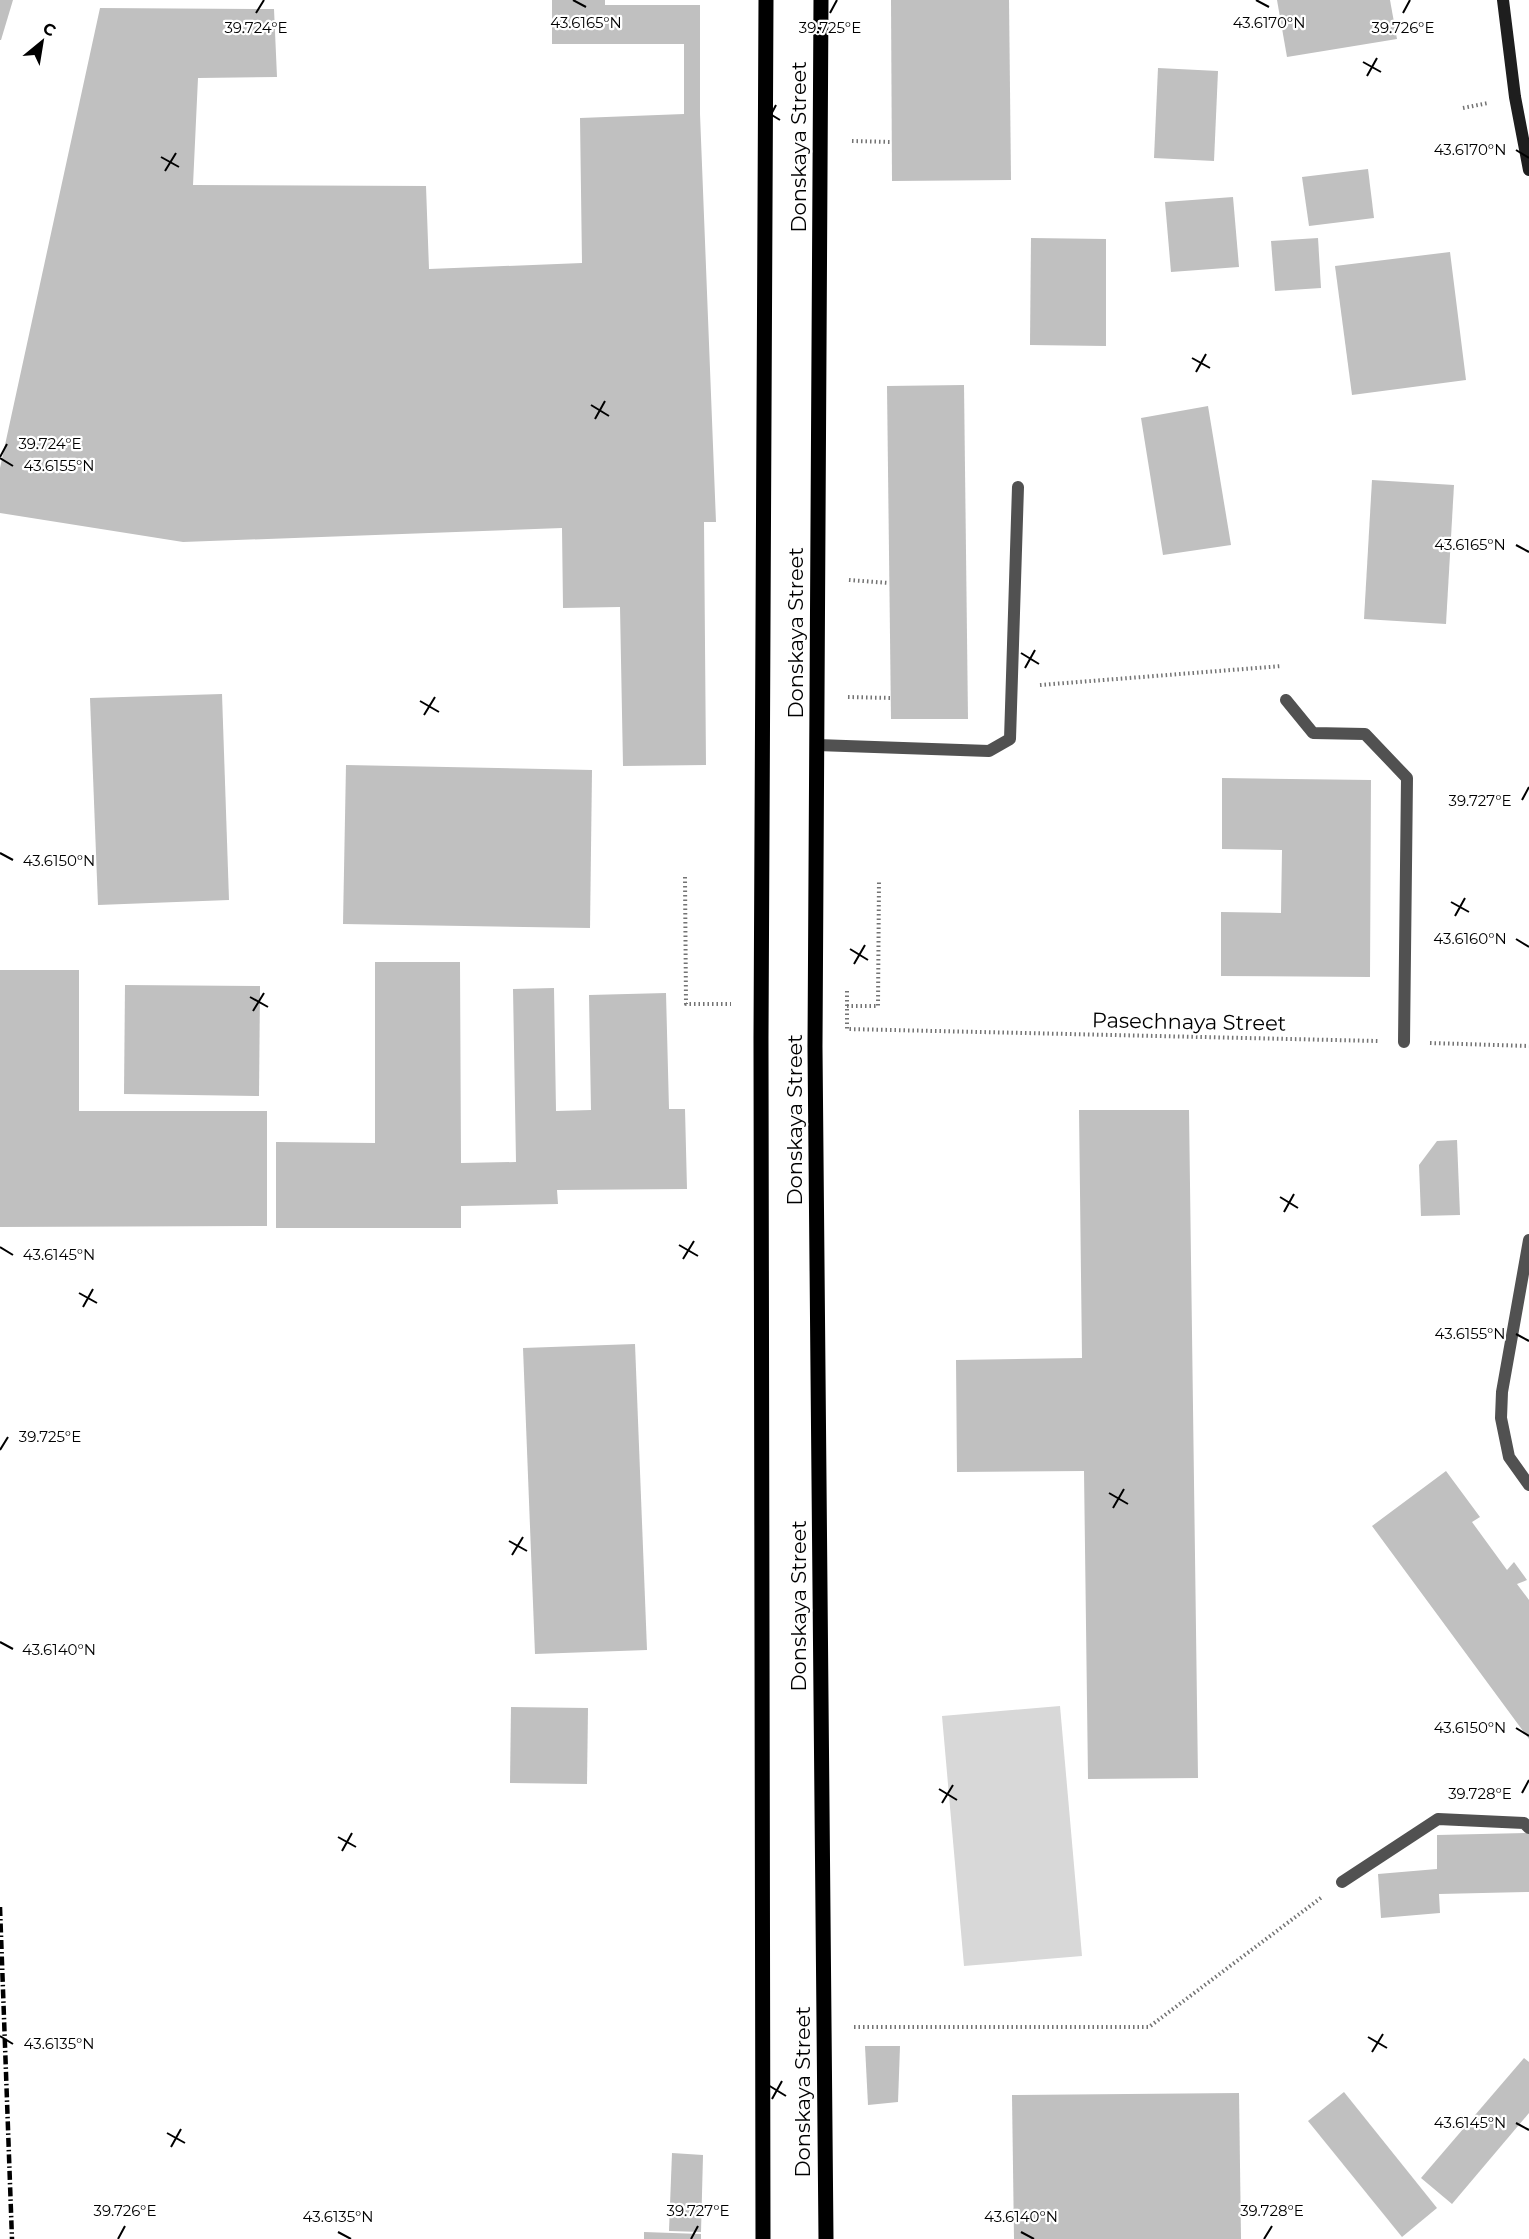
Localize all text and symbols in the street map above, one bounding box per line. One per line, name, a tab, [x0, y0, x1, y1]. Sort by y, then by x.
north arrow	[12, 12, 72, 72]
text: 43.6165°N	[550, 13, 622, 32]
text: 43.6170°N	[1233, 13, 1305, 32]
text: С	[39, 18, 59, 41]
text: 39.724°E	[224, 18, 288, 37]
text: 39.725°E	[799, 18, 861, 37]
text: 39.726°E	[1372, 18, 1434, 37]
street label: Donskaya Street	[786, 61, 811, 233]
text: 43.6170°N	[1434, 140, 1506, 159]
text: 39.724°E	[18, 434, 82, 453]
text: 43.6155°N	[24, 456, 94, 475]
text: 43.6165°N	[1434, 535, 1506, 554]
street label: Donskaya Street	[783, 547, 808, 719]
text: 39.727°E	[1449, 791, 1511, 810]
text: 43.6150°N	[23, 851, 95, 870]
text: 43.6160°N	[1433, 929, 1507, 948]
street label: Pasechnaya Street	[1092, 1007, 1286, 1036]
street label: Donskaya Street	[782, 1034, 807, 1206]
text: 43.6145°N	[23, 1245, 95, 1264]
text: 43.6155°N	[1435, 1324, 1505, 1343]
text: 39.725°E	[19, 1427, 81, 1446]
street label: Donskaya Street	[786, 1520, 811, 1692]
text: 43.6140°N	[22, 1640, 96, 1659]
text: 43.6150°N	[1434, 1718, 1506, 1737]
text: 39.728°E	[1448, 1784, 1512, 1803]
street label: Donskaya Street	[790, 2006, 815, 2178]
text: 43.6135°N	[24, 2034, 94, 2053]
text: 43.6145°N	[1434, 2113, 1506, 2132]
text: 39.726°E	[94, 2201, 156, 2220]
text: 39.727°E	[667, 2201, 729, 2220]
text: 39.728°E	[1240, 2201, 1304, 2220]
text: 43.6135°N	[303, 2207, 373, 2226]
text: 43.6140°N	[984, 2207, 1058, 2226]

